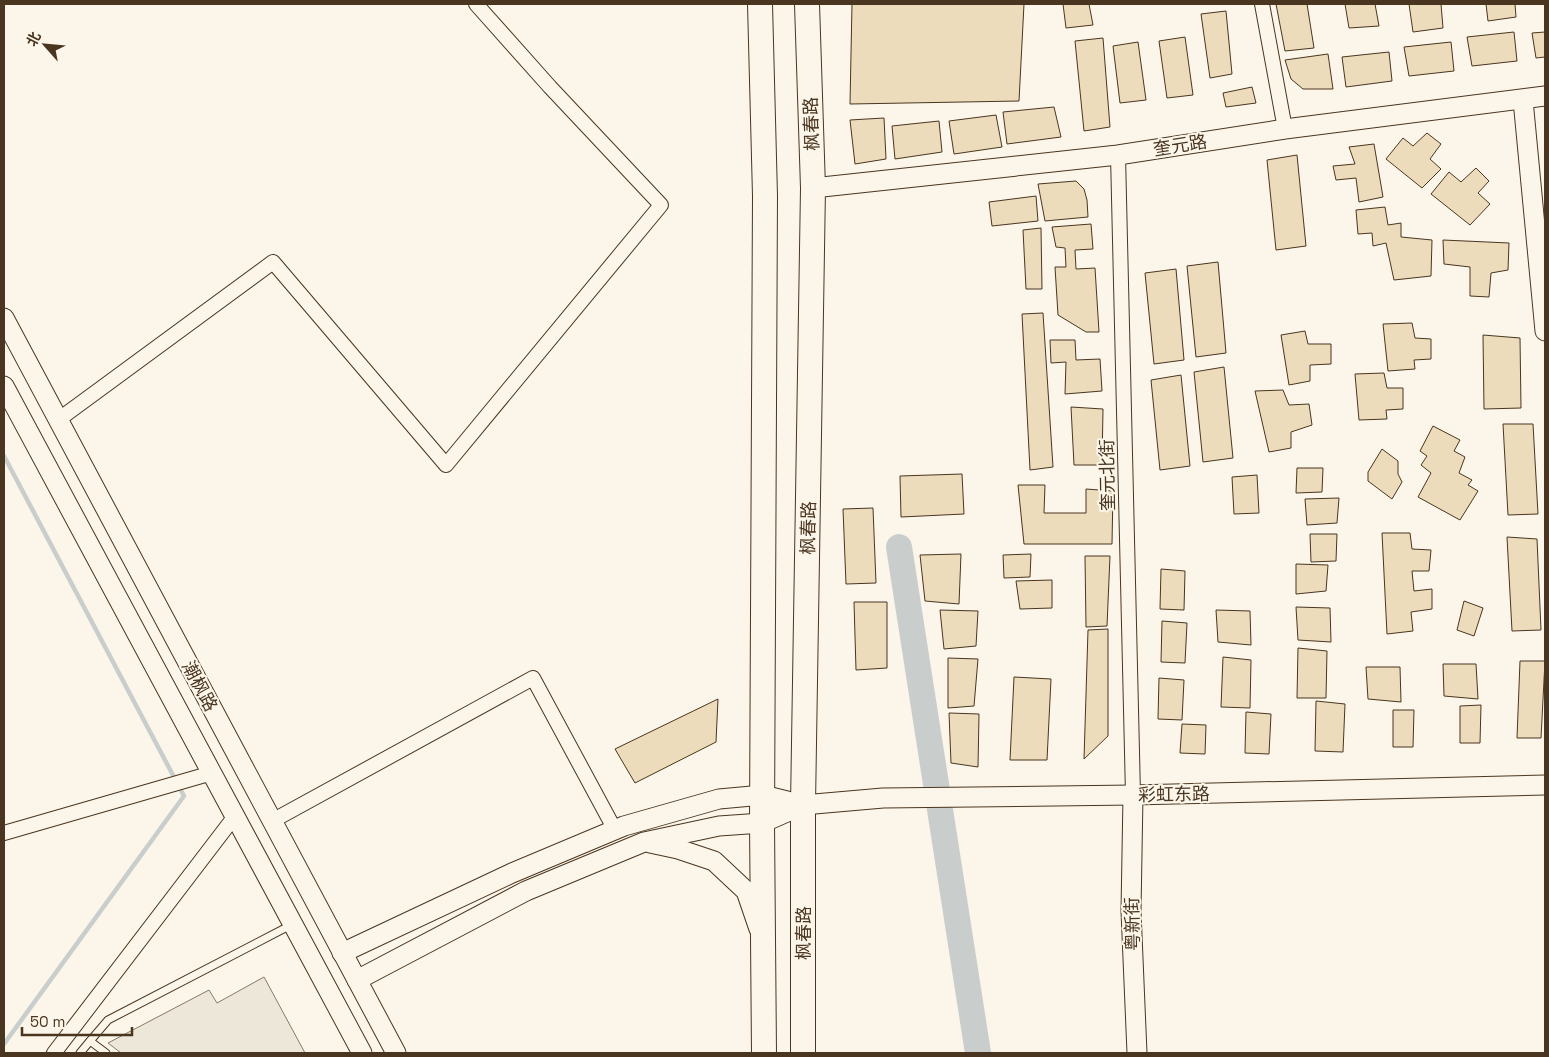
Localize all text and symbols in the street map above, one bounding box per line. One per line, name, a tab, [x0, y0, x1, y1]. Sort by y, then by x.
north arrow	[20, 20, 70, 70]
text: 北	[22, 29, 45, 49]
street label: 枫春路	[799, 97, 823, 151]
street label: 奎元路	[1152, 129, 1208, 161]
street label: 奎元北街	[1095, 439, 1119, 511]
street label: 枫春路	[796, 501, 820, 555]
street label: 潮枫路	[177, 657, 223, 715]
street label: 彩虹东路	[1138, 782, 1210, 806]
street label: 粤新街	[1120, 897, 1144, 951]
street label: 枫春路	[792, 906, 815, 960]
scale bar	[22, 1004, 132, 1036]
text: 50 m	[30, 1012, 65, 1031]

